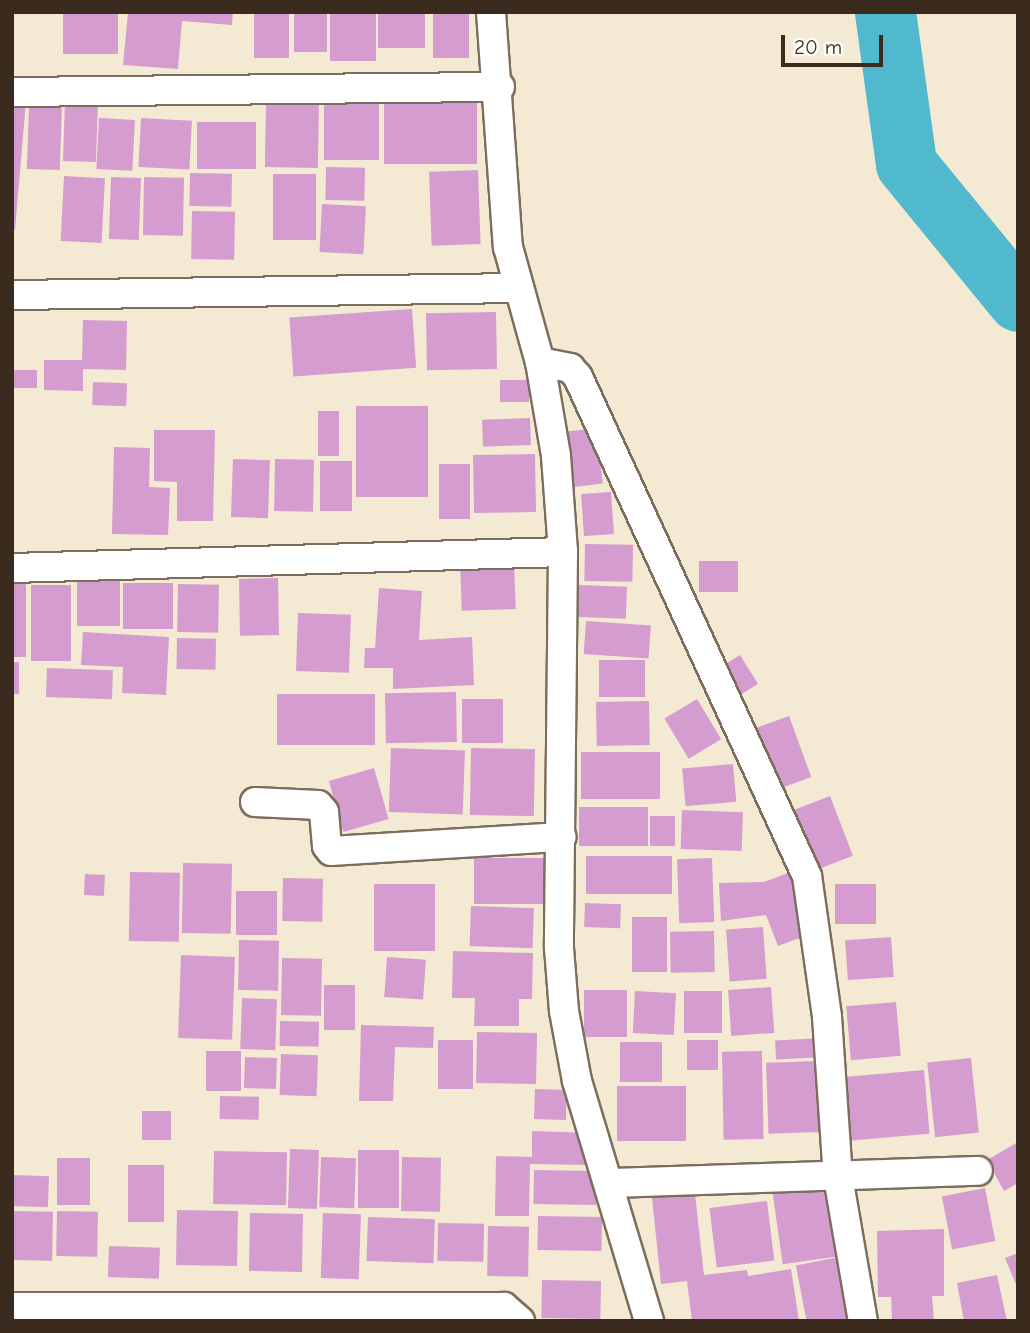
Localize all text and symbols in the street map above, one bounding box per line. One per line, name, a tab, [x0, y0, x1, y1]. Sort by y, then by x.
scale bar	[785, 21, 886, 65]
text: 20 m	[794, 35, 842, 59]

